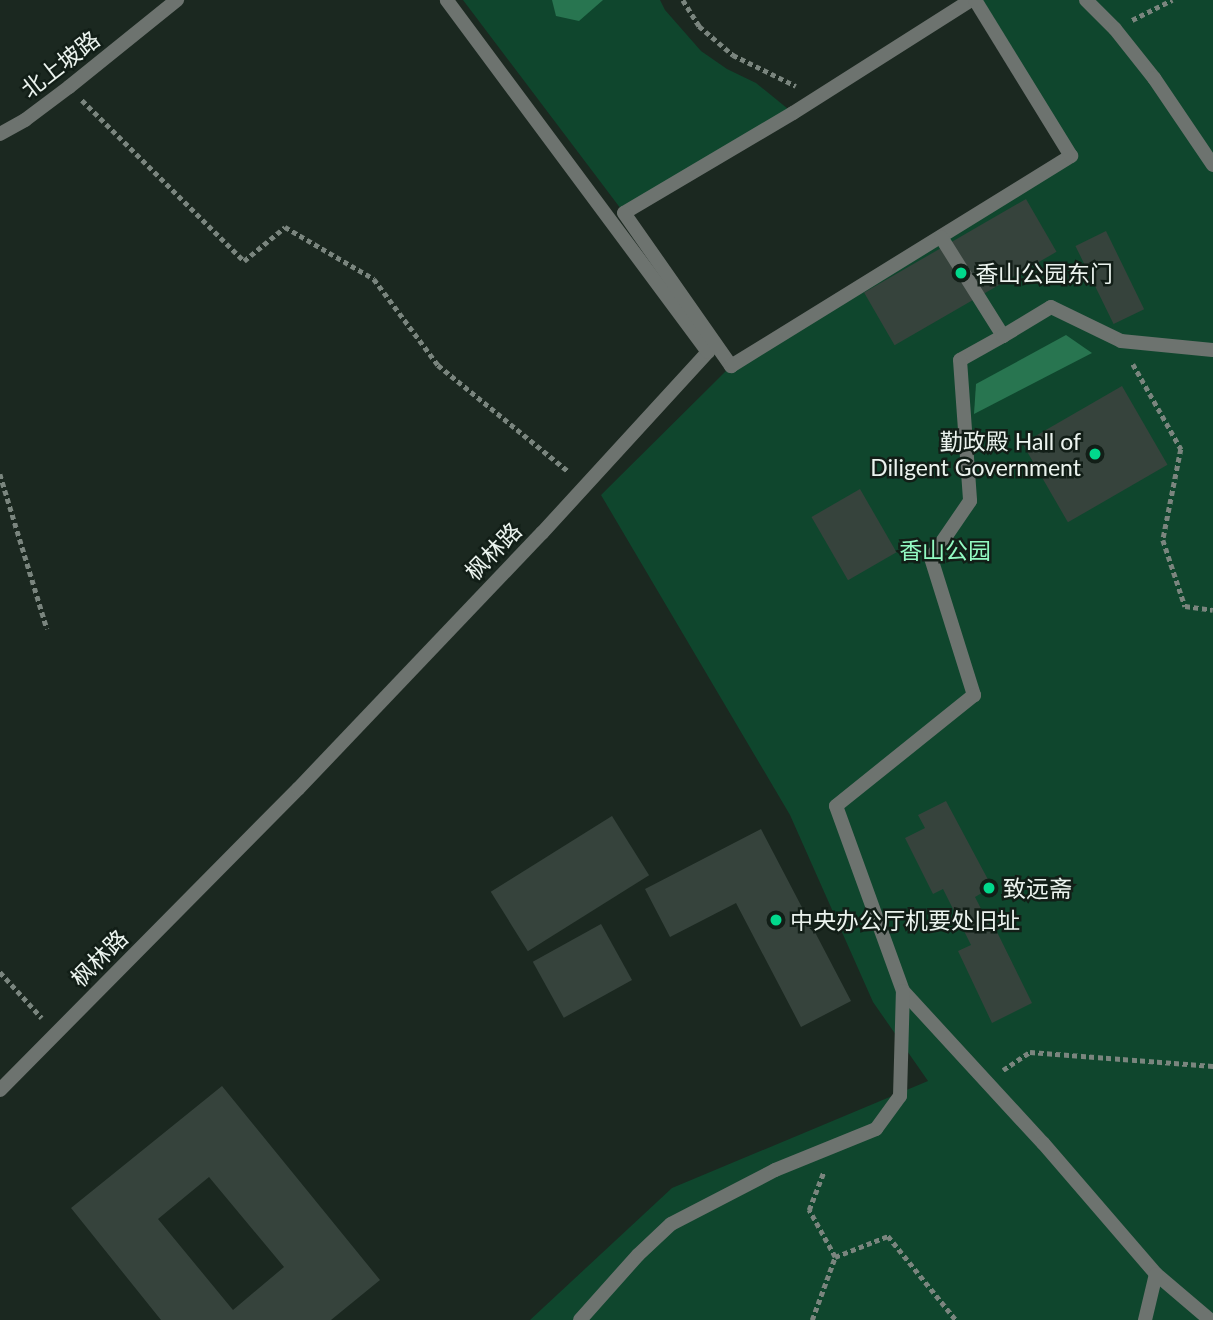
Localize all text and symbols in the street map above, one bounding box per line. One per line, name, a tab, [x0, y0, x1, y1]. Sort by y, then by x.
street label: 北上坡路	[15, 25, 105, 103]
place label: 香山公园东门	[975, 259, 1113, 287]
marker: 香山公园东门	[953, 265, 969, 281]
place label: 勤政殿 Hall of Diligent Government	[870, 427, 1081, 481]
marker: 勤政殿 Hall of Diligent Government	[1087, 446, 1103, 462]
street label: 枫林路	[459, 517, 527, 585]
park label: 香山公园	[899, 536, 991, 564]
place label: 致远斋	[1003, 874, 1072, 902]
marker: 致远斋	[981, 880, 997, 896]
place label: 中央办公厅机要处旧址	[790, 906, 1020, 934]
marker: 中央办公厅机要处旧址	[768, 912, 784, 928]
street label: 枫林路	[65, 924, 133, 992]

